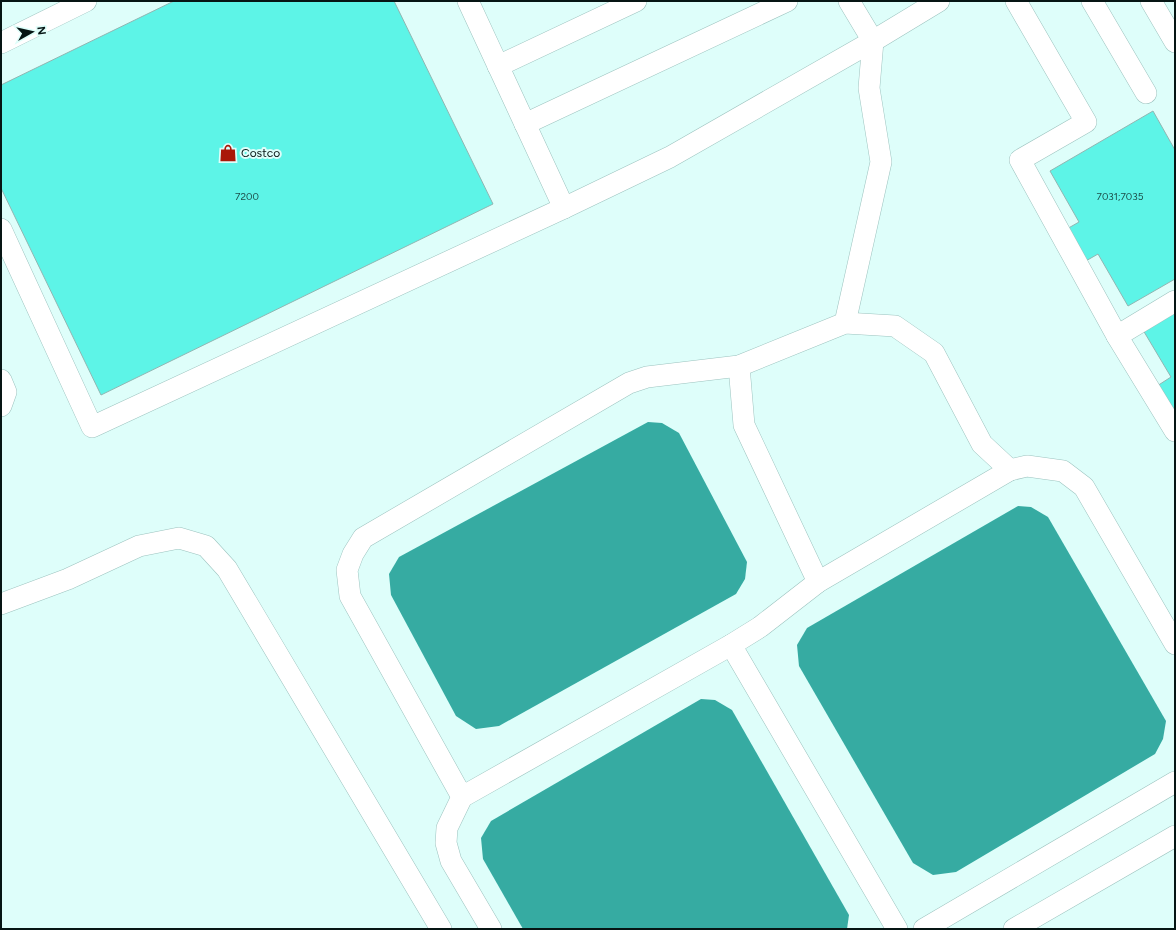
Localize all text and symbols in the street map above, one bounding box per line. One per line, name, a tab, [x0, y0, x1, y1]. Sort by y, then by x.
north arrow	[12, 12, 52, 52]
text: N	[34, 26, 48, 36]
shop icon: Costco	[218, 143, 238, 163]
place label: Costco	[241, 146, 280, 160]
house number: 7200	[235, 190, 259, 203]
house number: 7031;7035	[1097, 190, 1144, 203]

